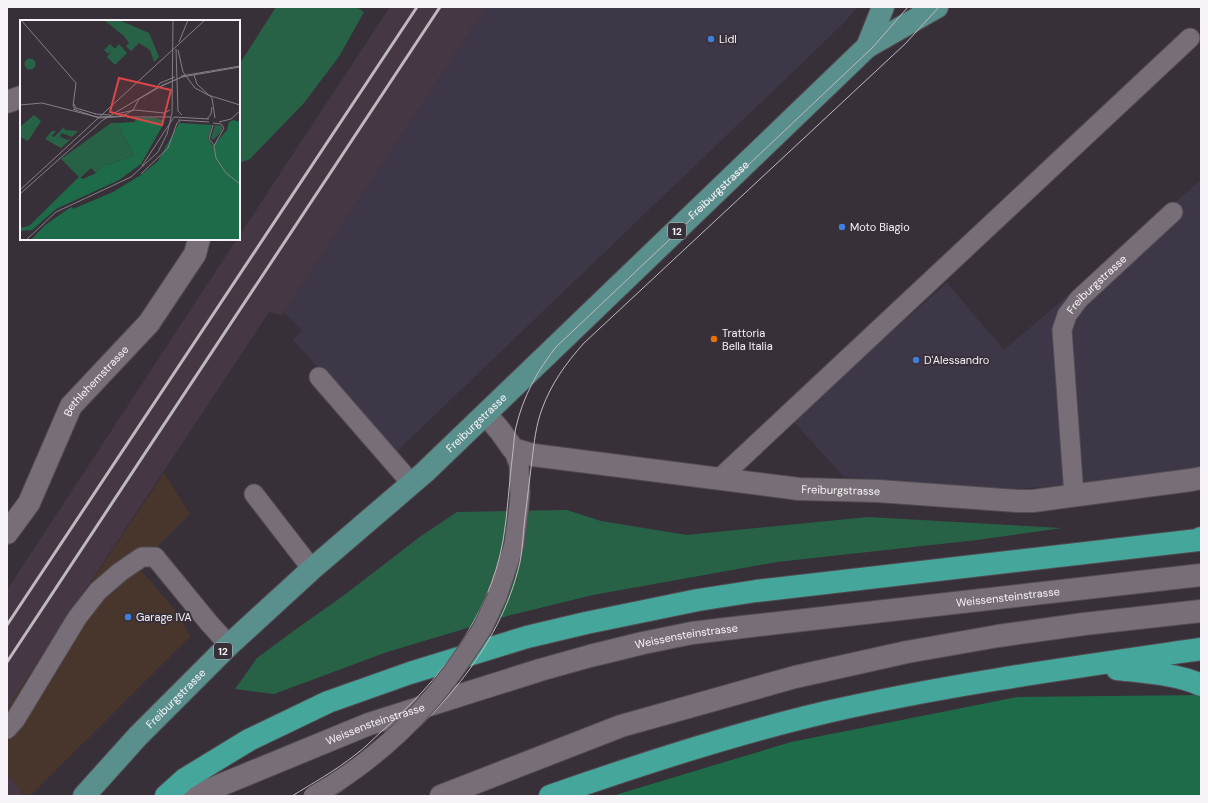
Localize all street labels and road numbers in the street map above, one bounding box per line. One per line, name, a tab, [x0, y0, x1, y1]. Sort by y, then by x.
street label: Freiburgstrasse	[685, 157, 752, 222]
road number: 12	[668, 223, 686, 239]
street label: Freiburgstrasse	[1063, 252, 1129, 317]
street label: Bethlehemstrasse	[60, 342, 131, 419]
street label: Freiburgstrasse	[443, 390, 510, 455]
street label: Freiburgstrasse	[801, 482, 880, 498]
street label: Weissensteinstrasse	[955, 584, 1060, 610]
street label: Weissensteinstrasse	[633, 621, 739, 652]
road number: 12	[214, 643, 232, 659]
street label: Freiburgstrasse	[143, 665, 209, 731]
street label: Weissensteinstrasse	[323, 700, 426, 748]

